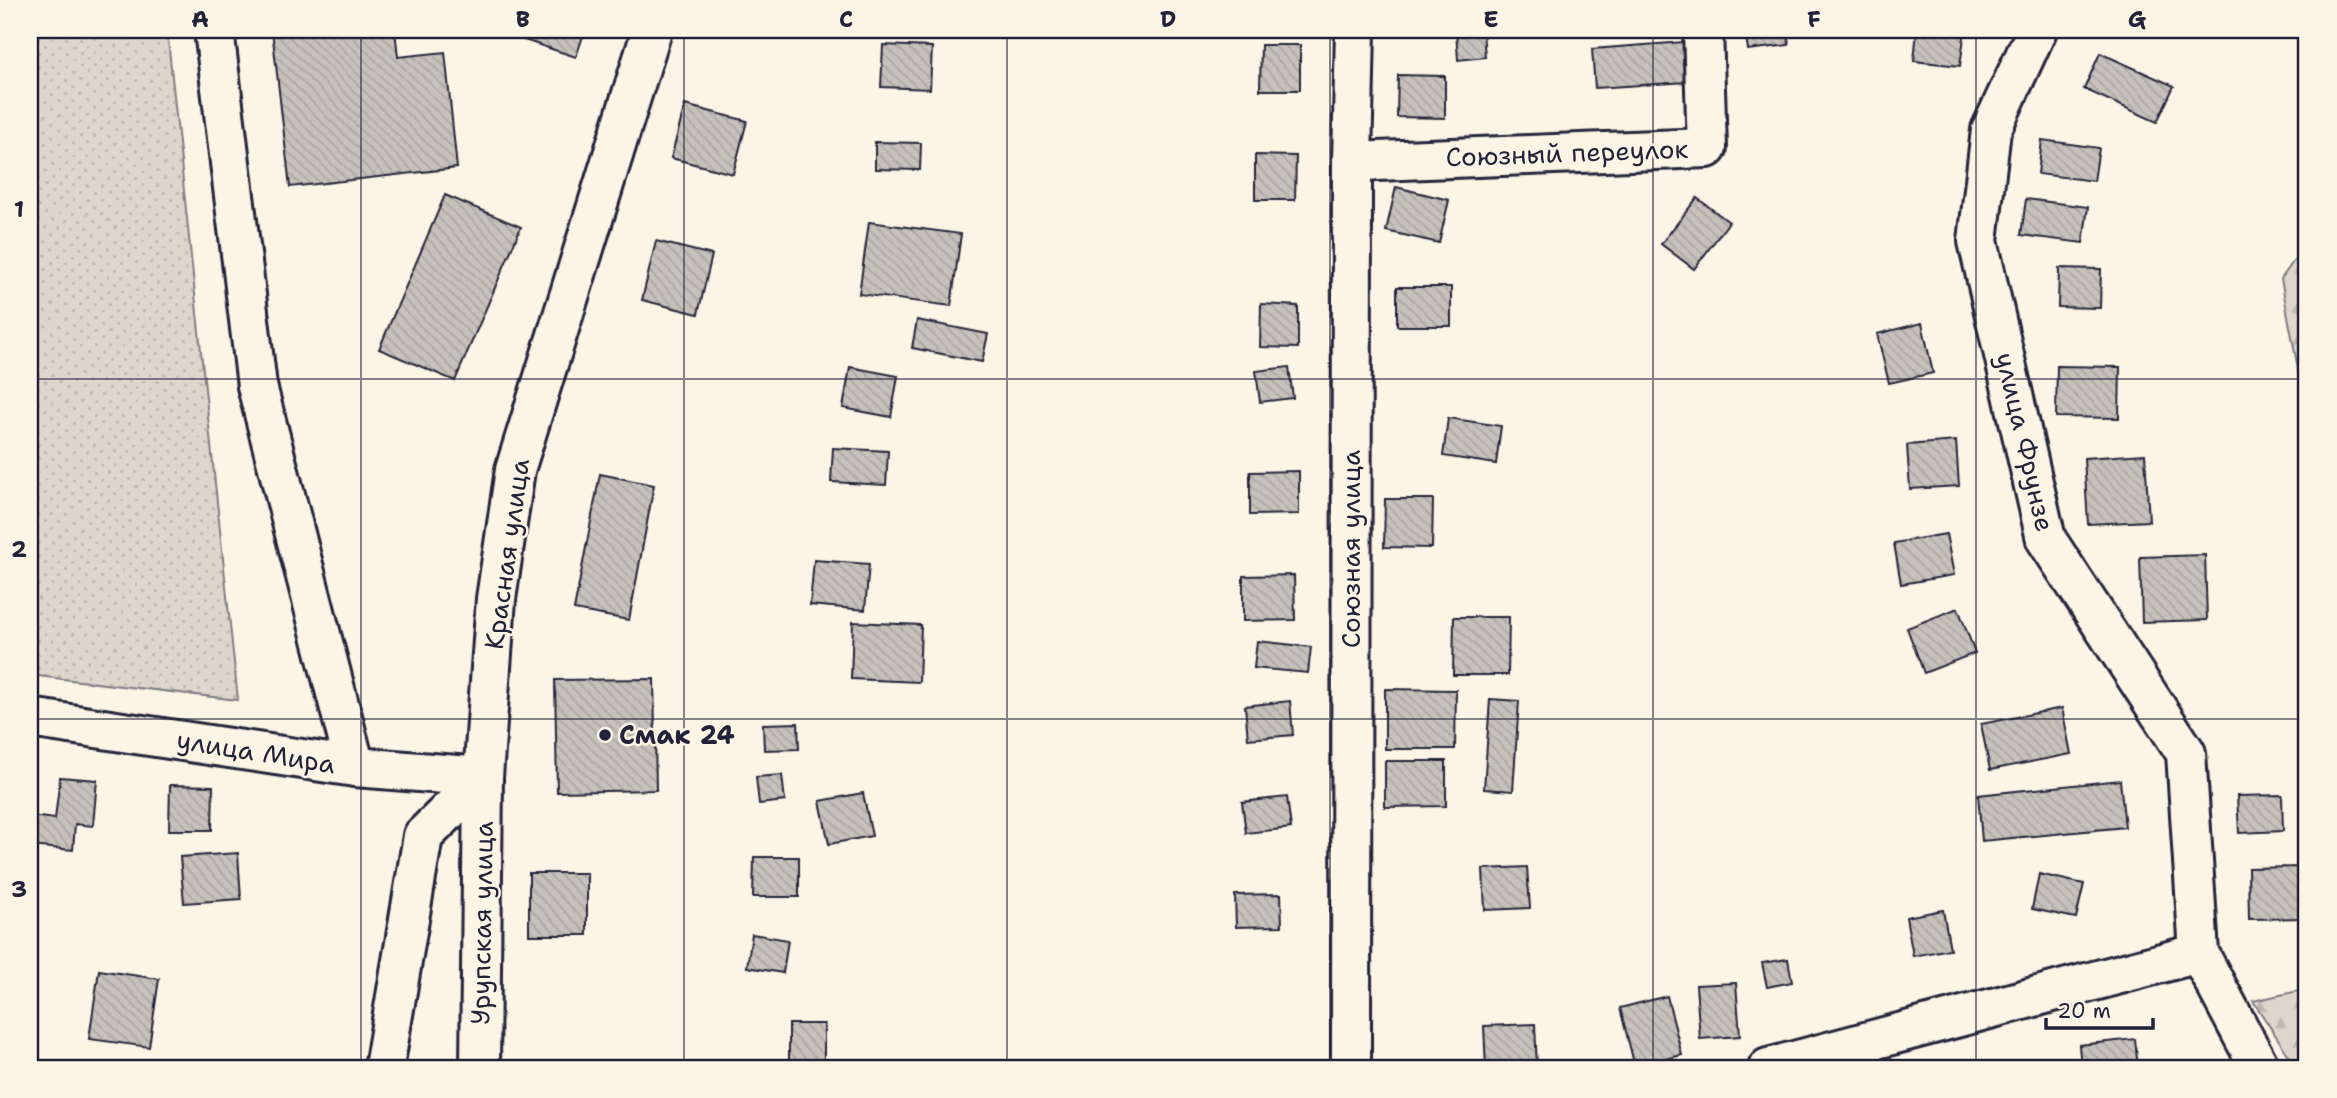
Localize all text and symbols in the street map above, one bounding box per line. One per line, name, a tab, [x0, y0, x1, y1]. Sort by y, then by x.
text: A	[191, 4, 209, 34]
text: B	[516, 4, 530, 34]
text: C	[839, 4, 853, 34]
text: D	[1160, 4, 1176, 34]
text: E	[1483, 4, 1499, 34]
text: F	[1807, 4, 1821, 34]
text: G	[2128, 4, 2147, 34]
street label: Союзный переулок	[1445, 131, 1689, 174]
text: 1	[14, 194, 24, 224]
street label: улица Фрунзе	[1988, 349, 2063, 535]
street label: Союзная улица	[1333, 450, 1368, 648]
street label: Красная улица	[476, 456, 537, 652]
text: 2	[11, 534, 27, 564]
place label: Смак 24	[619, 717, 735, 752]
street label: улица Мира	[174, 722, 338, 781]
marker: Смак 24	[597, 727, 613, 743]
street label: Урупская улица	[462, 821, 501, 1025]
text: 3	[11, 874, 27, 904]
scale bar	[2046, 986, 2153, 1030]
text: 20 m	[2057, 997, 2111, 1025]

